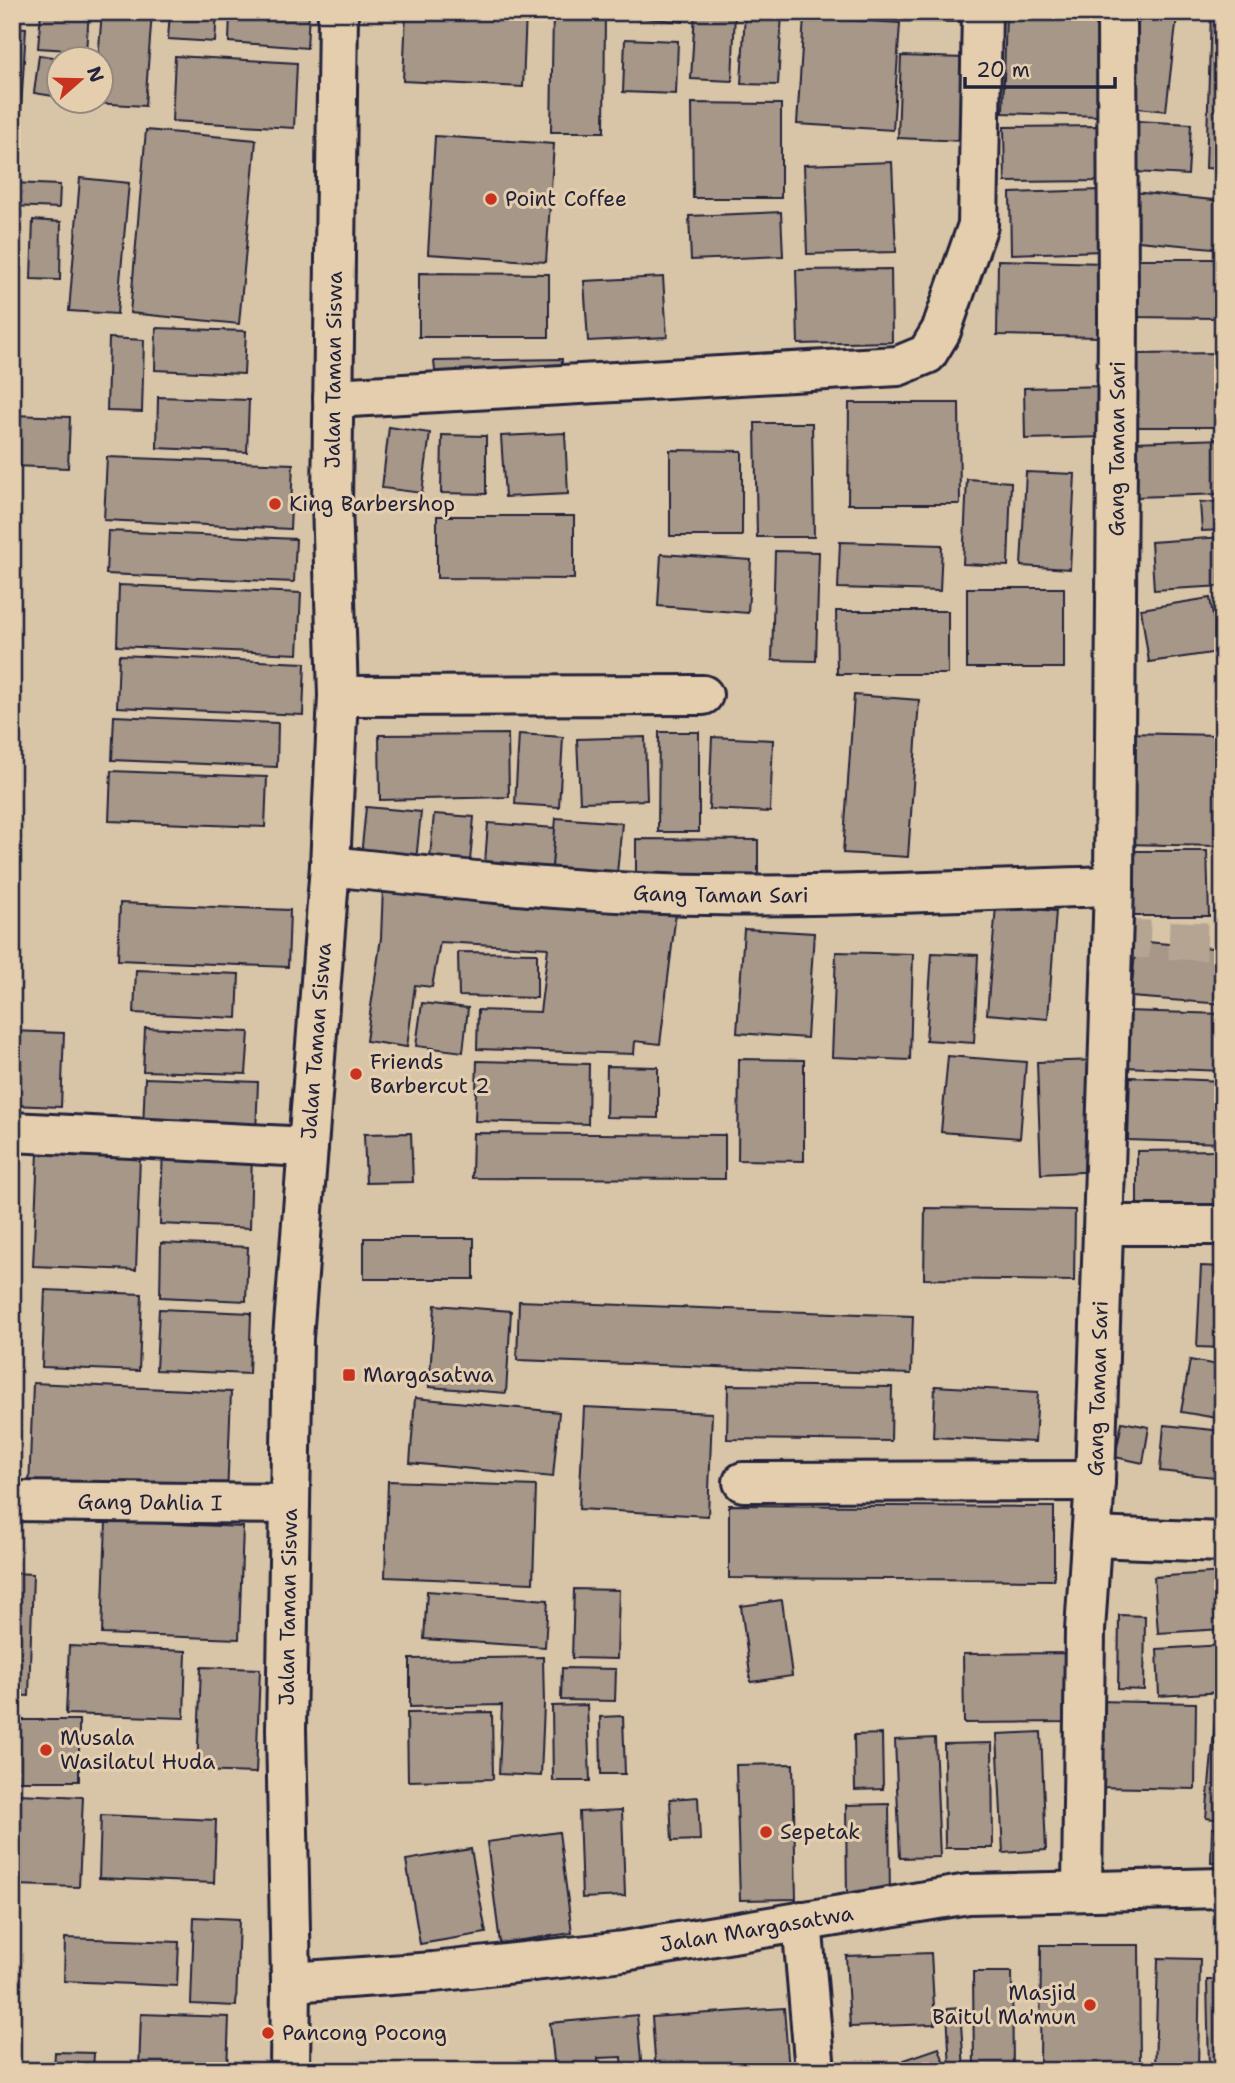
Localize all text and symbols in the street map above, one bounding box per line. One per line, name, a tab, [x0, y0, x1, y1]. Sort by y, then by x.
north arrow	[46, 46, 116, 116]
scale bar	[965, 46, 1116, 90]
text: 20 m	[976, 56, 1030, 84]
text: N	[81, 63, 110, 86]
place label: Point Coffee	[505, 185, 627, 213]
marker: Point Coffee	[483, 191, 499, 207]
street label: Jalan Taman Siswa	[318, 271, 349, 469]
street label: Gang Taman Sari	[1102, 361, 1132, 537]
place label: King Barbershop	[289, 490, 455, 518]
marker: King Barbershop	[267, 496, 283, 512]
street label: Gang Taman Sari	[632, 879, 809, 909]
street label: Jalan Taman Siswa	[295, 941, 338, 1141]
place label: Friends Barbercut 2	[370, 1048, 490, 1100]
marker: Friends Barbercut 2	[348, 1066, 364, 1082]
street label: Gang Taman Sari	[1081, 1300, 1115, 1477]
place label: Margasatwa	[363, 1361, 494, 1389]
marker: Margasatwa	[341, 1367, 357, 1383]
street label: Gang Dahlia I	[78, 1488, 222, 1517]
street label: Jalan Taman Siswa	[272, 1508, 304, 1706]
place label: Musala Wasilatul Huda	[60, 1724, 215, 1776]
marker: Musala Wasilatul Huda	[38, 1742, 54, 1758]
place label: Sepetak	[780, 1818, 860, 1846]
marker: Sepetak	[758, 1824, 774, 1840]
street label: Jalan Margasatwa	[658, 1899, 855, 1959]
place label: Masjid Baitul Ma'mun	[932, 1979, 1076, 2031]
marker: Masjid Baitul Ma'mun	[1082, 1997, 1098, 2013]
place label: Pancong Pocong	[282, 2019, 447, 2047]
marker: Pancong Pocong	[260, 2025, 276, 2041]

